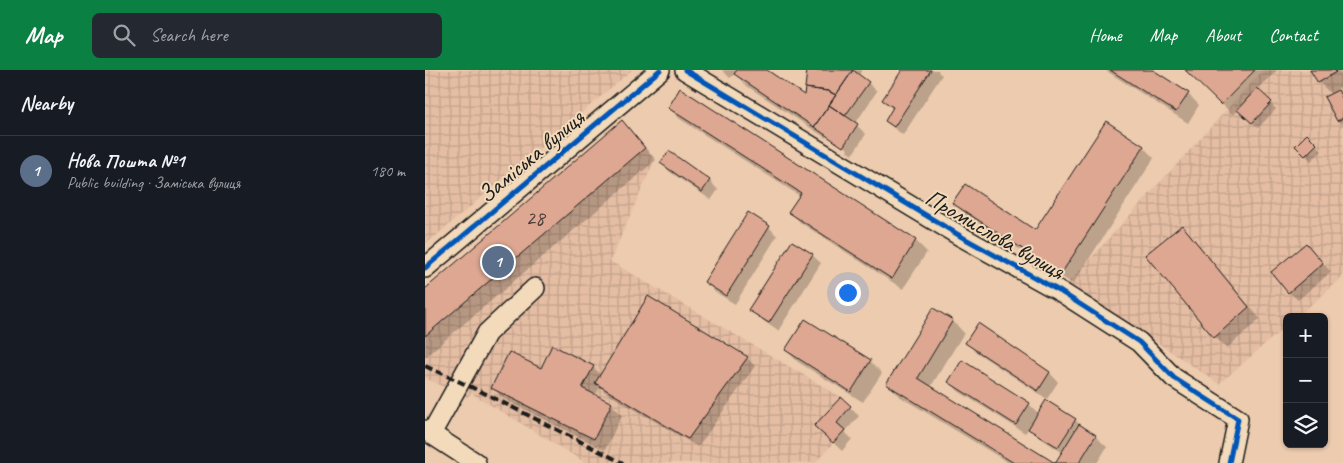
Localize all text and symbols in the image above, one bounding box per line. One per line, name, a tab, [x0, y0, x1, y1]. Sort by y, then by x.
search box	[92, 13, 442, 58]
text: Map	[25, 20, 62, 50]
icon: search	[110, 21, 138, 49]
text: Search here	[150, 23, 228, 47]
text: Home	[1089, 24, 1122, 46]
text: Map	[1150, 24, 1177, 46]
text: About	[1205, 24, 1241, 46]
text: Contact	[1269, 24, 1318, 46]
text: Nearby	[20, 90, 73, 116]
street label: Заміська вулиця	[472, 102, 591, 209]
text: Нова Пошта №1	[67, 149, 185, 173]
text: 1	[32, 161, 40, 181]
text: 180 m	[371, 161, 405, 181]
text: Public building · Заміська вулиця	[67, 173, 240, 193]
street label: Промислова вулиця	[920, 182, 1071, 287]
house number: 28	[526, 205, 547, 231]
pin: 1	[482, 243, 514, 281]
your location	[835, 280, 861, 306]
map controls	[1283, 313, 1328, 448]
button: +	[1283, 313, 1328, 358]
button: −	[1283, 358, 1328, 403]
button: layers	[1283, 403, 1328, 448]

